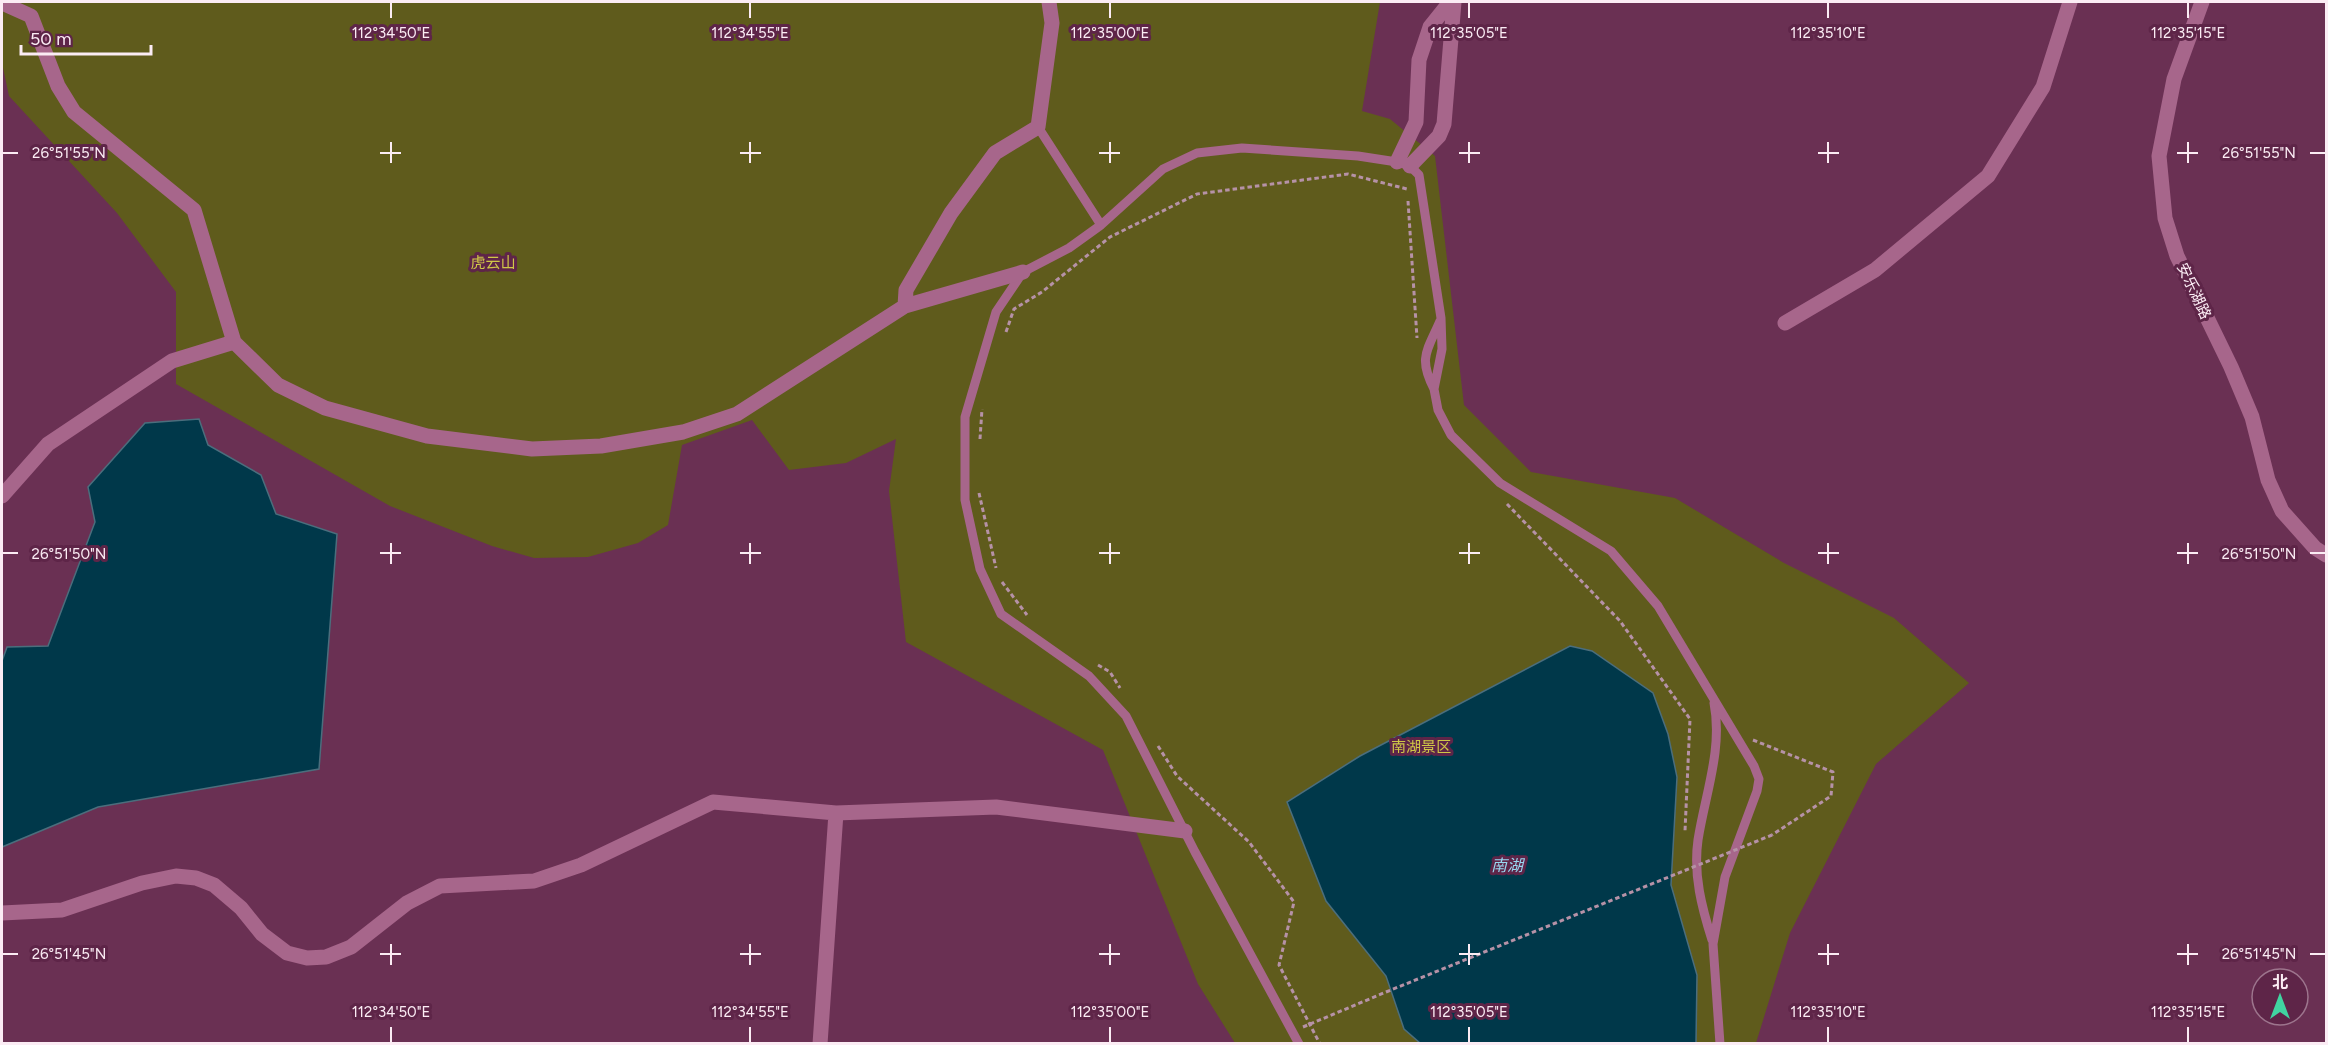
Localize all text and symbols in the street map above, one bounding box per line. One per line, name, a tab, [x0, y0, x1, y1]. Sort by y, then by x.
scale bar	[21, 18, 152, 56]
text: 112°34'50"E	[352, 24, 430, 42]
text: 112°34'55"E	[711, 24, 789, 42]
text: 112°35'00"E	[1070, 24, 1150, 42]
text: 112°35'05"E	[1430, 24, 1508, 42]
text: 112°35'10"E	[1790, 24, 1866, 42]
text: 112°35'15"E	[2151, 24, 2225, 42]
text: 50 m	[30, 28, 72, 50]
text: 26°51'55"N	[32, 144, 106, 162]
text: 26°51'55"N	[2222, 144, 2296, 162]
park label: 虎云山	[470, 254, 516, 272]
street label: 安乐湖路	[2173, 260, 2215, 322]
text: 26°51'50"N	[32, 545, 106, 563]
text: 26°51'50"N	[2222, 545, 2296, 563]
park label: 南湖景区	[1391, 738, 1451, 756]
water label: 南湖	[1491, 856, 1526, 875]
text: 26°51'45"N	[32, 945, 106, 963]
text: 26°51'45"N	[2222, 945, 2296, 963]
north arrow	[2250, 967, 2310, 1027]
text: 北	[2272, 973, 2288, 992]
text: 112°34'50"E	[352, 1003, 430, 1021]
text: 112°34'55"E	[711, 1003, 789, 1021]
text: 112°35'00"E	[1070, 1003, 1150, 1021]
text: 112°35'05"E	[1430, 1003, 1508, 1021]
text: 112°35'10"E	[1790, 1003, 1866, 1021]
text: 112°35'15"E	[2151, 1003, 2225, 1021]

